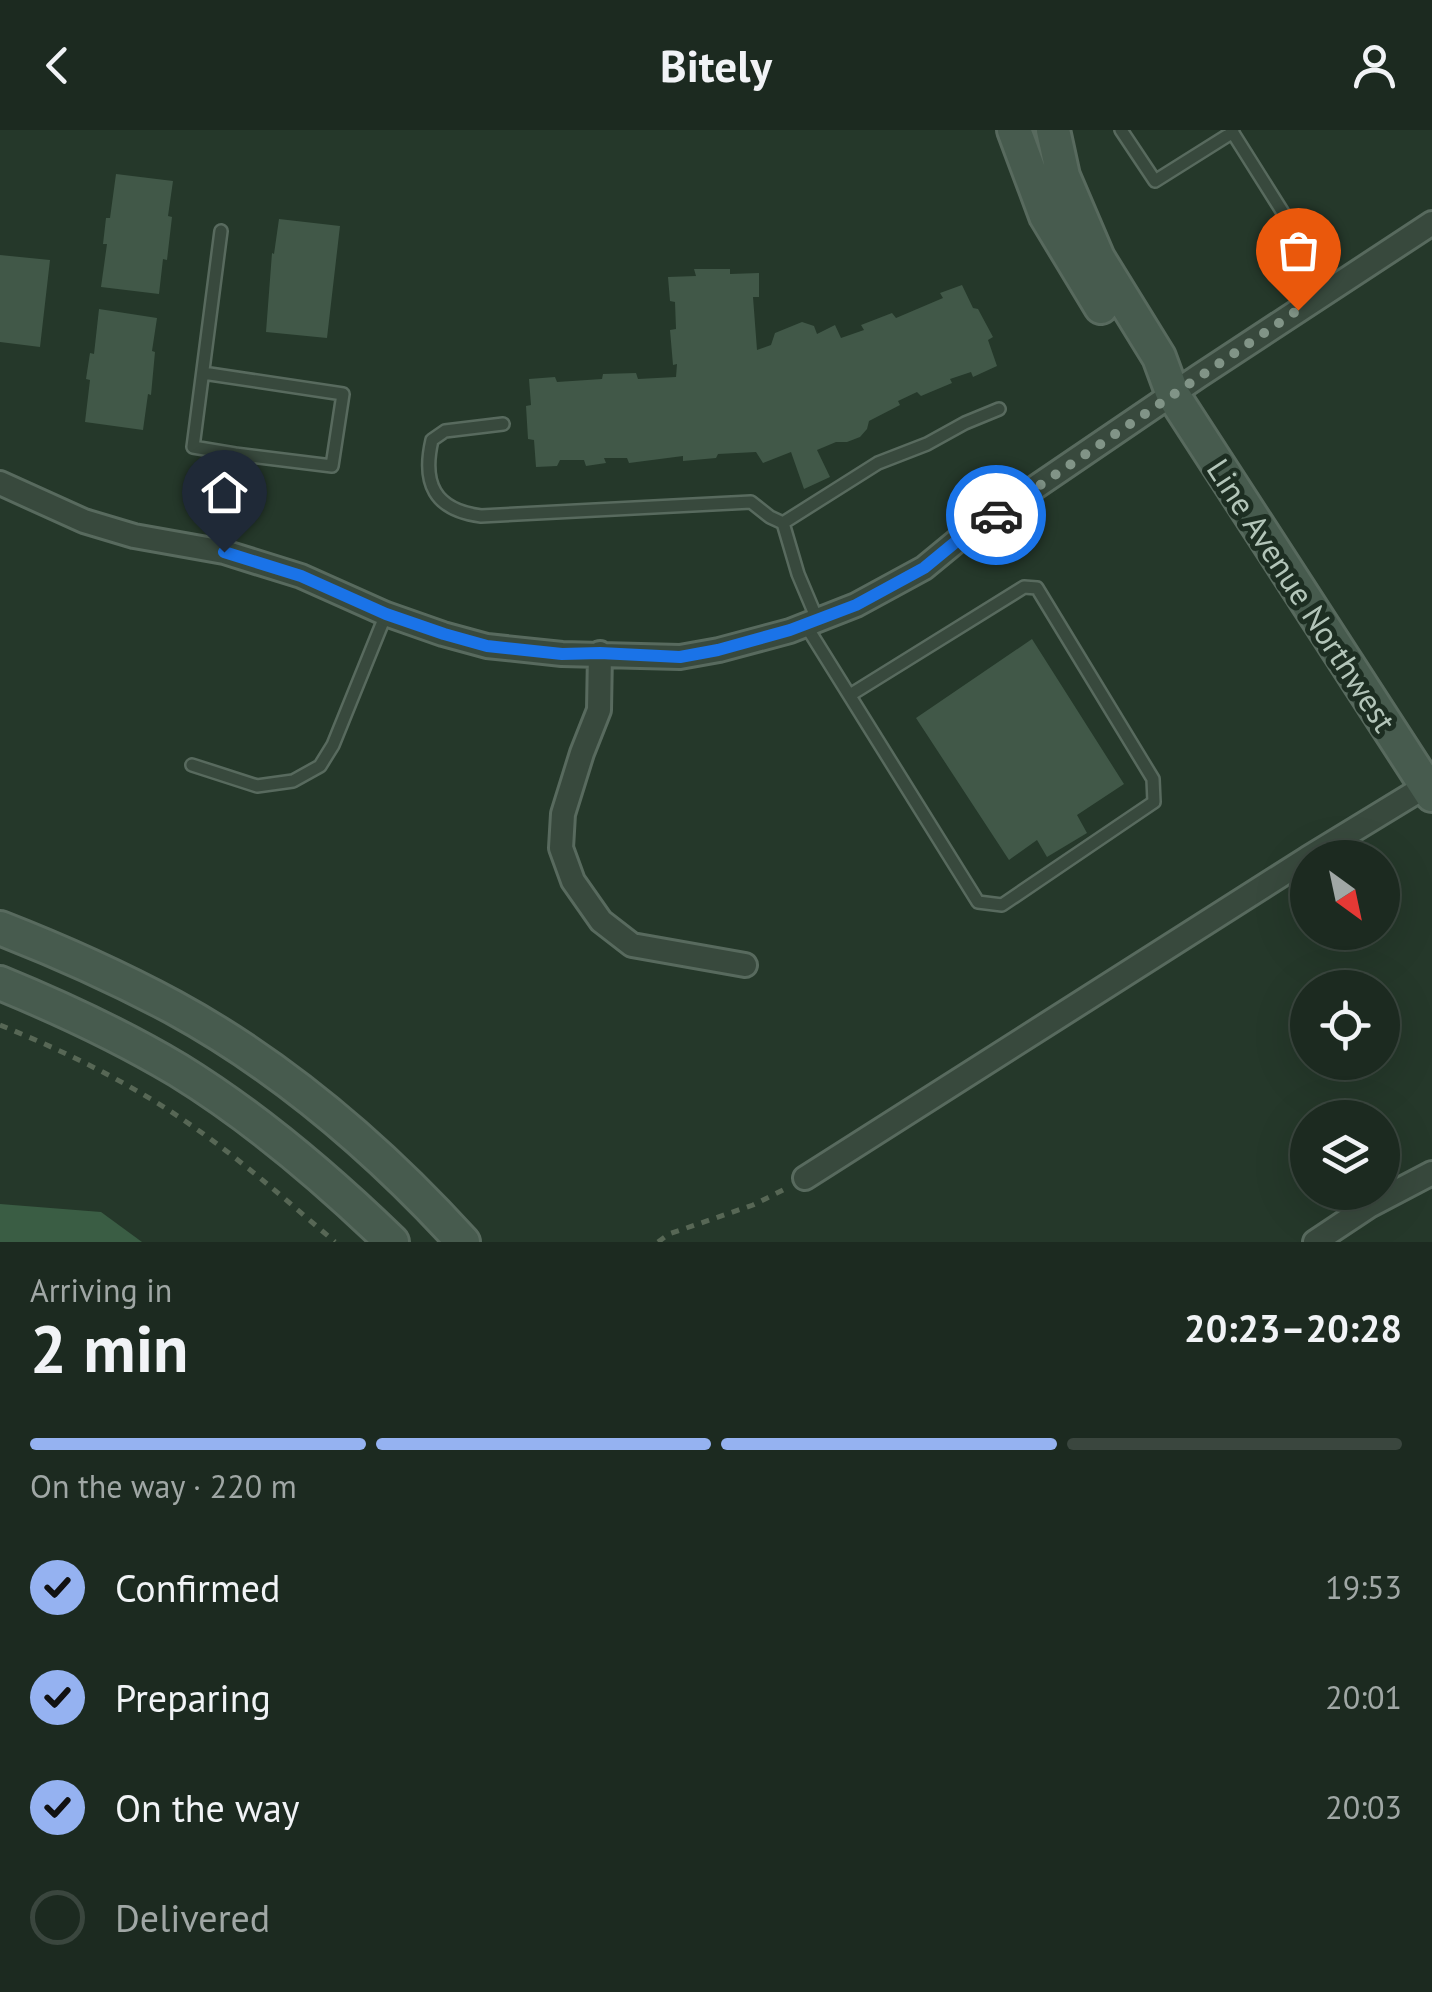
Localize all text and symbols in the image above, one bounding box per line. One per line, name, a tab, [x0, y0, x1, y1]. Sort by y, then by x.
text: Bitely	[660, 36, 772, 94]
icon: back	[30, 38, 85, 93]
icon: person	[1347, 38, 1402, 93]
pin	[1256, 208, 1341, 311]
icon: bag	[1271, 223, 1326, 278]
pin	[182, 450, 267, 553]
street label: Line Avenue Northwest	[1198, 450, 1406, 740]
icon: home	[197, 465, 252, 520]
courier	[946, 465, 1046, 565]
icon: car	[969, 488, 1024, 543]
north arrow	[1290, 840, 1400, 950]
map controls	[1290, 840, 1400, 1210]
button: locate	[1290, 970, 1400, 1080]
button: layers	[1290, 1100, 1400, 1210]
text: Arriving in	[30, 1269, 172, 1311]
text: 20:23–20:28	[1184, 1303, 1402, 1352]
text: 2 min	[30, 1306, 189, 1390]
text: On the way · 220 m	[30, 1465, 297, 1507]
icon: check	[30, 1560, 85, 1615]
text: Confirmed	[115, 1563, 281, 1612]
text: 19:53	[1325, 1566, 1402, 1608]
icon: check	[30, 1670, 85, 1725]
text: Preparing	[115, 1673, 271, 1722]
text: 20:01	[1325, 1676, 1402, 1718]
icon: check	[30, 1780, 85, 1835]
text: On the way	[115, 1783, 300, 1832]
text: 20:03	[1325, 1786, 1402, 1828]
text: Delivered	[115, 1893, 270, 1942]

